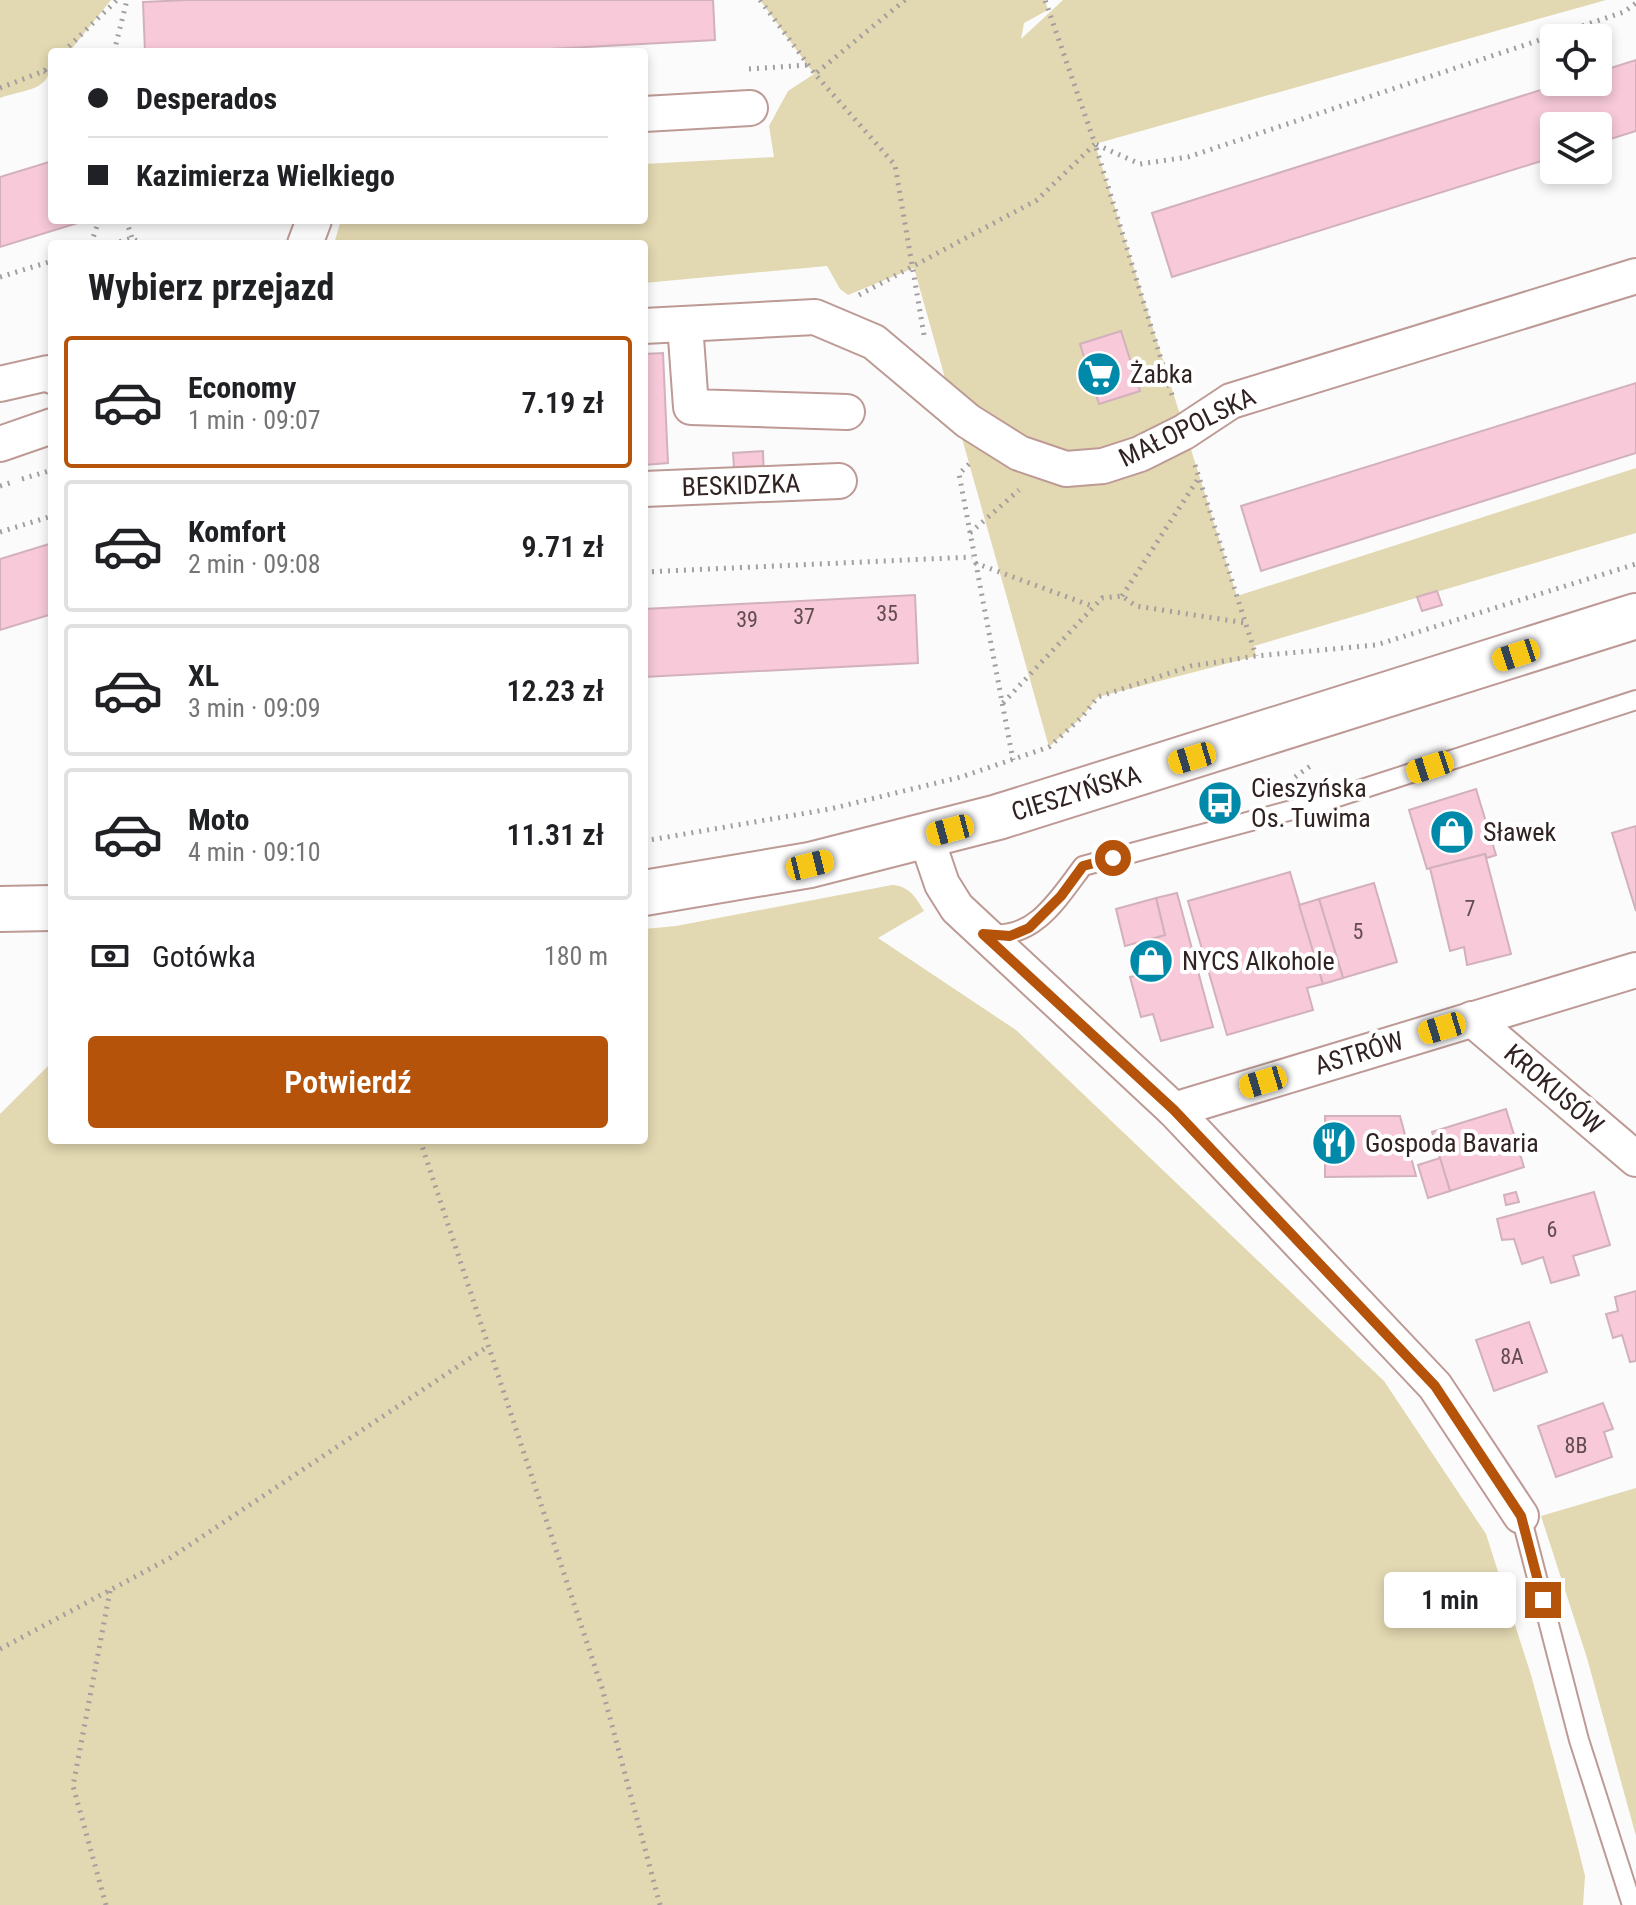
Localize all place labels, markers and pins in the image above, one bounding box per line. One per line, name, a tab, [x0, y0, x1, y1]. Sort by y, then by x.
supermarket icon: Żabka	[1075, 350, 1123, 398]
place label: Żabka	[1130, 359, 1193, 389]
place label: Cieszyńska Os. Tuwima	[1251, 773, 1371, 833]
bus stop icon: Cieszyńska Os. Tuwima	[1196, 779, 1244, 827]
shop icon: Sławek	[1428, 808, 1476, 856]
place label: Sławek	[1483, 817, 1557, 847]
shop icon: NYCS Alkohole	[1127, 937, 1175, 985]
place label: NYCS Alkohole	[1182, 946, 1335, 976]
restaurant icon: Gospoda Bavaria	[1310, 1119, 1358, 1167]
place label: Gospoda Bavaria	[1365, 1128, 1539, 1158]

